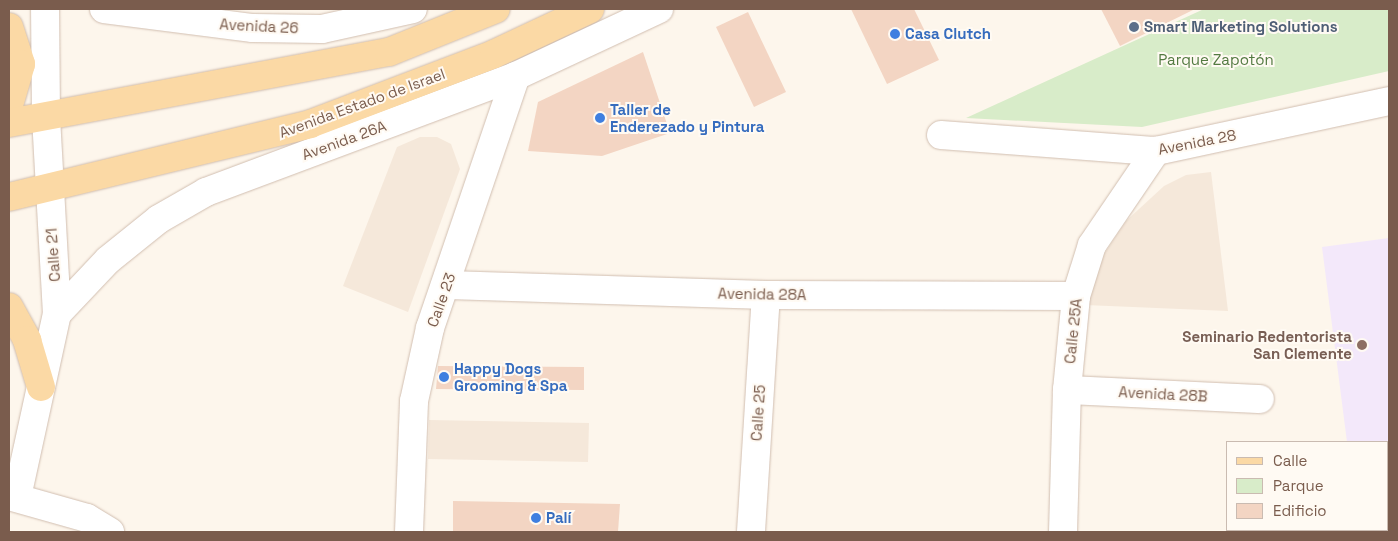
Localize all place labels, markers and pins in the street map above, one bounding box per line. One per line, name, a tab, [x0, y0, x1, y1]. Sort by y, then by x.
place label: Smart Marketing Solutions	[1144, 18, 1337, 36]
marker: Smart Marketing Solutions	[1128, 21, 1140, 33]
place label: Casa Clutch	[905, 25, 991, 43]
marker: Casa Clutch	[889, 28, 901, 40]
place label: Taller de Enderezado y Pintura	[610, 100, 764, 135]
marker: Taller de Enderezado y Pintura	[594, 112, 606, 124]
place label: Seminario Redentorista San Clemente	[1182, 327, 1352, 362]
marker: Seminario Redentorista San Clemente	[1356, 339, 1368, 351]
place label: Happy Dogs Grooming & Spa	[454, 359, 567, 394]
marker: Happy Dogs Grooming & Spa	[438, 371, 450, 383]
place label: Palí	[546, 509, 572, 527]
marker: Palí	[530, 512, 542, 524]

